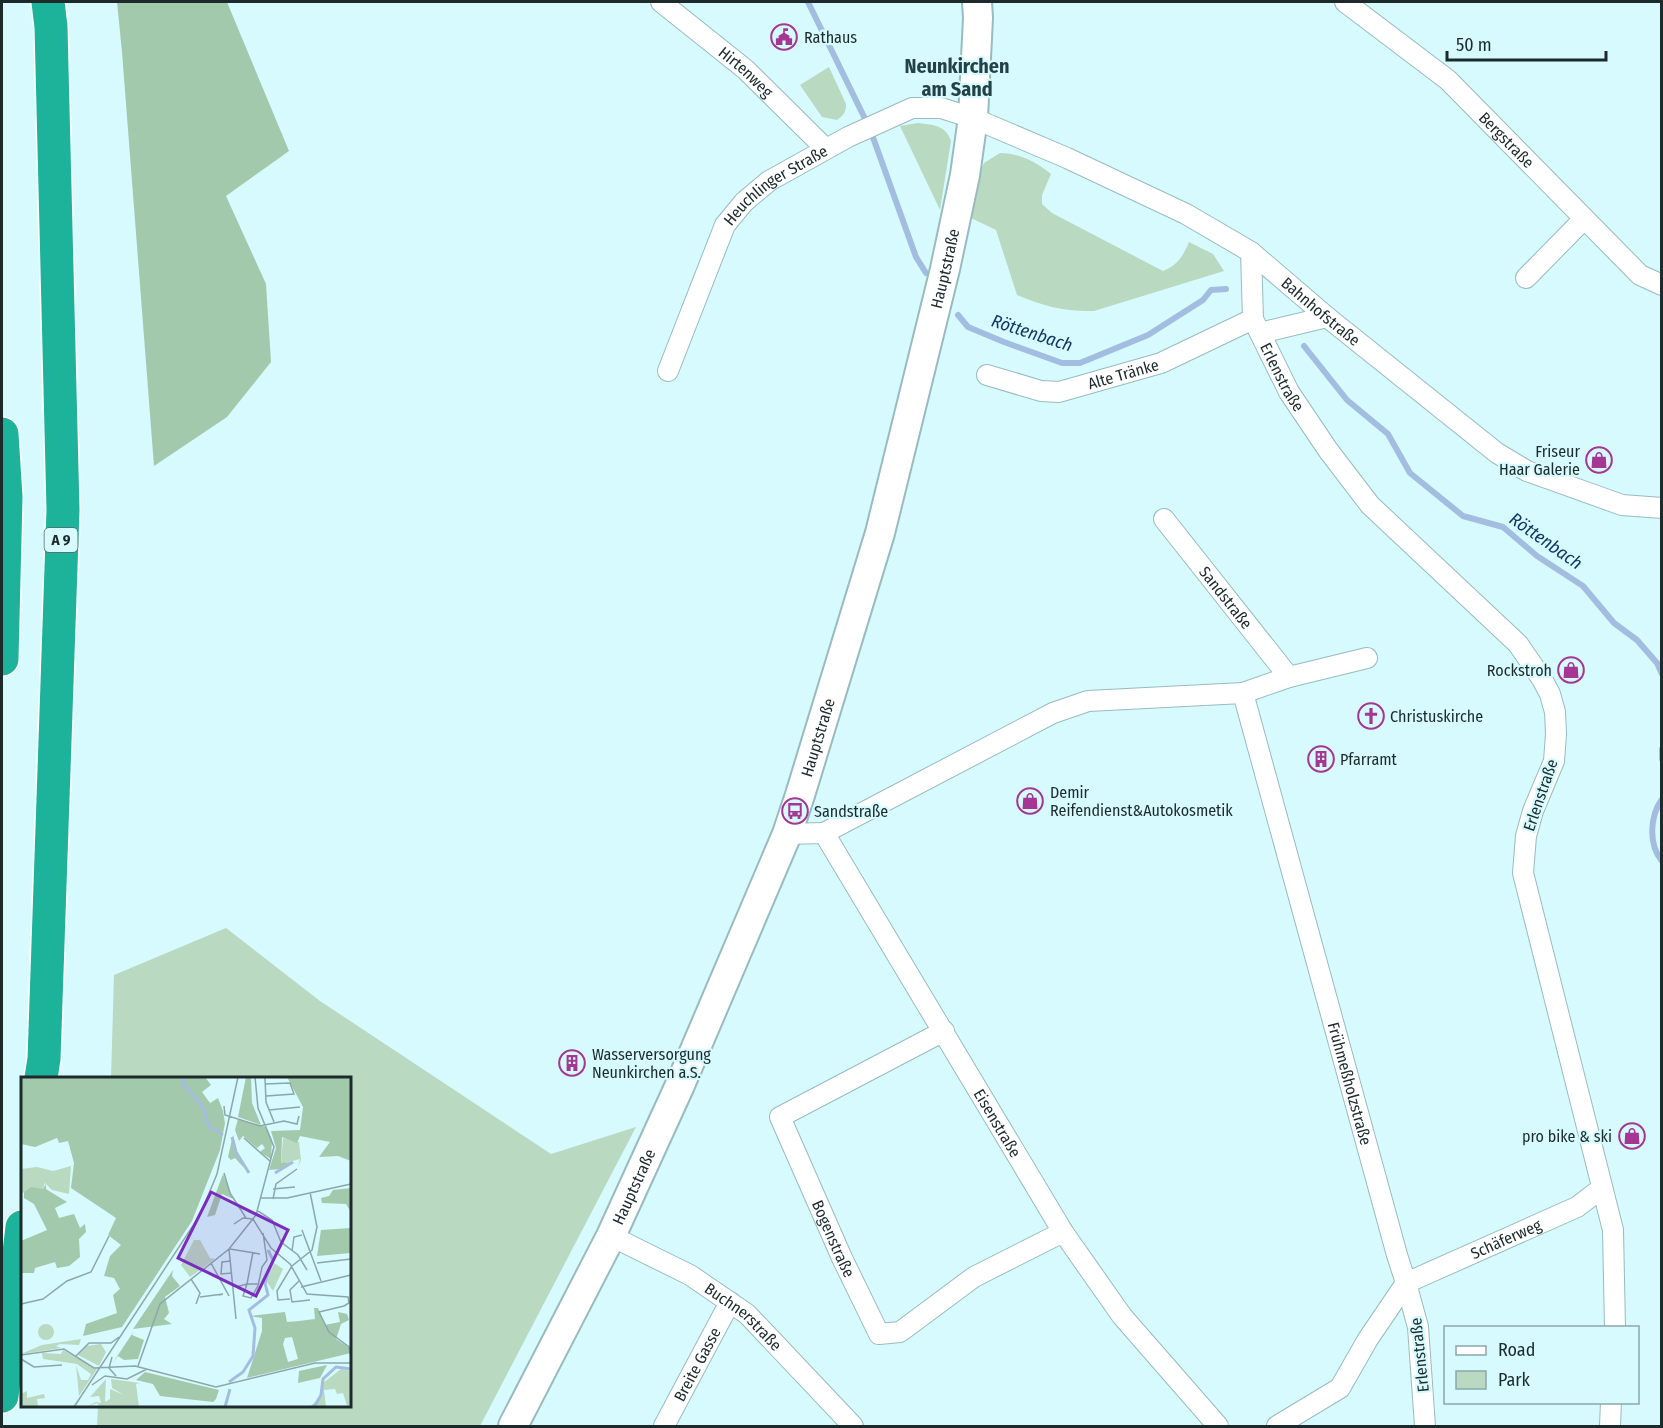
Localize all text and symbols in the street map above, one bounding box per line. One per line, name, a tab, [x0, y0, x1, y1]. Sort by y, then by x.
public building icon: Rathaus	[769, 22, 799, 52]
scale bar	[1447, 24, 1606, 62]
place label: Rathaus	[804, 28, 857, 47]
text: 50 m	[1456, 34, 1492, 56]
street label: Hirtenweg	[715, 43, 777, 102]
district label: Neunkirchen am Sand	[905, 54, 1009, 101]
street label: Bergstraße	[1475, 108, 1538, 172]
street label: Heuchlinger Straße	[720, 141, 831, 229]
street label: Hauptstraße	[927, 227, 963, 310]
street label: Bahnhofstraße	[1277, 273, 1364, 350]
water label: Röttenbach	[989, 310, 1075, 356]
street label: Erlenstraße	[1256, 340, 1308, 415]
street label: Alte Tränke	[1086, 355, 1161, 393]
place label: Friseur Haar Galerie	[1499, 442, 1580, 479]
shop icon: Friseur Haar Galerie	[1584, 445, 1614, 475]
water label: Röttenbach	[1505, 508, 1587, 574]
road number: A 9	[44, 528, 78, 552]
street label: Sandstraße	[1195, 563, 1256, 633]
shop icon: Rockstroh	[1556, 655, 1586, 685]
place label: Rockstroh	[1487, 661, 1552, 680]
street label: Hauptstraße	[797, 696, 839, 779]
church icon: Christuskirche	[1356, 701, 1386, 731]
place label: Christuskirche	[1390, 707, 1483, 726]
building icon: Pfarramt	[1306, 744, 1336, 774]
place label: Pfarramt	[1340, 750, 1398, 769]
street label: Erlenstraße	[1519, 757, 1562, 834]
place label: Demir Reifendienst&Autokosmetik	[1050, 783, 1233, 820]
shop icon: Demir Reifendienst&Autokosmetik	[1015, 786, 1045, 816]
bus stop icon: Sandstraße	[780, 796, 810, 826]
place label: Sandstraße	[814, 802, 888, 821]
street label: Frühmeßholzstraße	[1324, 1020, 1375, 1147]
place label: Wasserversorgung Neunkirchen a.S.	[592, 1045, 711, 1082]
building icon: Wasserversorgung Neunkirchen a.S.	[557, 1048, 587, 1078]
inset map	[21, 1077, 351, 1407]
street label: Eisenstraße	[970, 1086, 1025, 1161]
shop icon: pro bike & ski	[1617, 1121, 1647, 1151]
place label: pro bike & ski	[1522, 1127, 1612, 1146]
street label: Hauptstraße	[608, 1146, 660, 1228]
street label: Bogenstraße	[808, 1197, 859, 1280]
street label: Schäferweg	[1468, 1215, 1545, 1263]
street label: Buchnerstraße	[701, 1279, 786, 1355]
street label: Erlenstraße	[1406, 1317, 1433, 1393]
street label: Breite Gasse	[670, 1324, 725, 1405]
legend	[1444, 1326, 1639, 1404]
text: Road	[1498, 1339, 1535, 1361]
text: Park	[1498, 1369, 1531, 1391]

